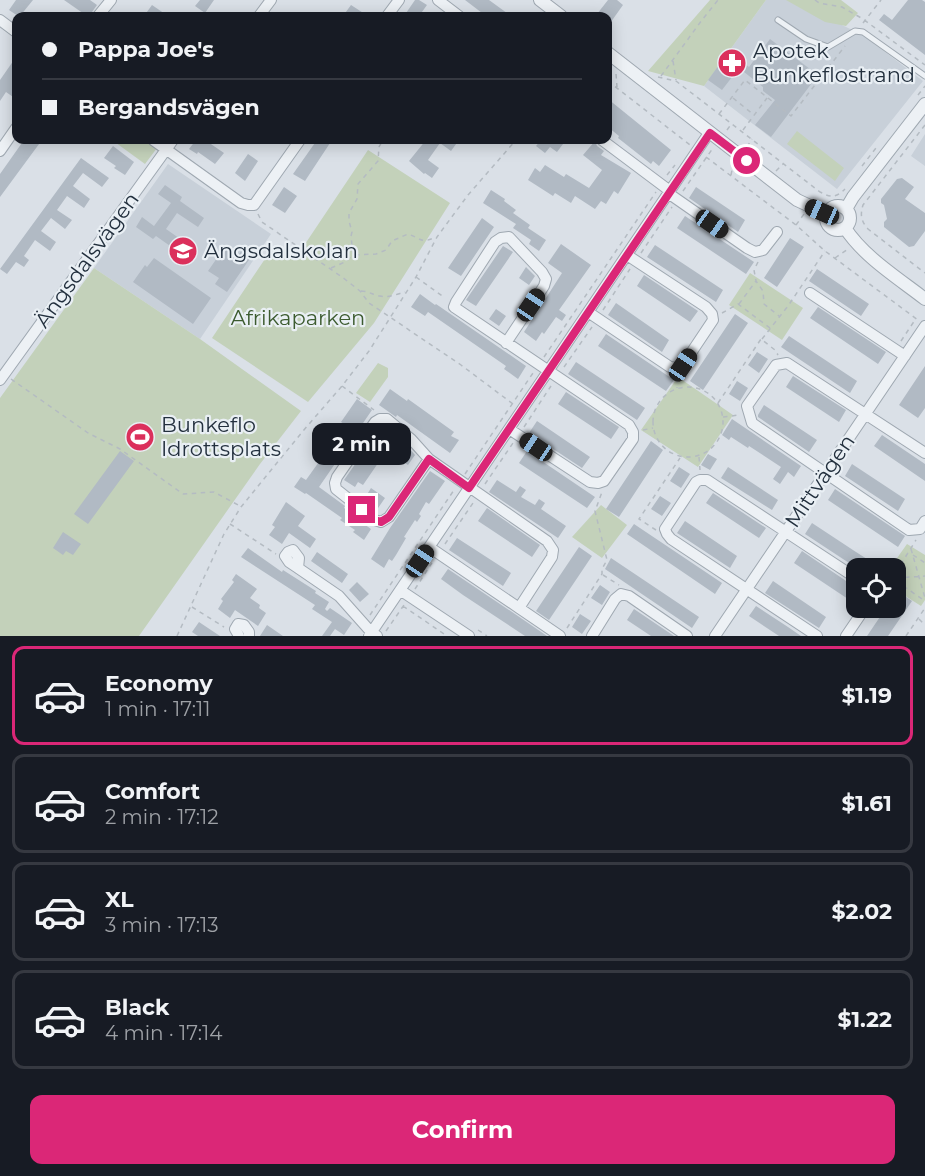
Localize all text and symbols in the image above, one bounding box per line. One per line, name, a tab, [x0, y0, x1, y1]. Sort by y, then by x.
text: Pappa Joe's	[78, 36, 214, 63]
place label: Apotek Bunkeflostrand	[753, 38, 915, 87]
pharmacy icon: Apotek Bunkeflostrand	[716, 47, 748, 79]
text: Bergandsvägen	[78, 94, 260, 121]
route start	[733, 147, 760, 174]
street label: Ängsdalsvägen	[29, 187, 144, 332]
car	[802, 196, 842, 228]
car	[692, 206, 732, 242]
school or university icon: Ängsdalskolan	[167, 235, 199, 267]
place label: Ängsdalskolan	[204, 238, 358, 263]
car	[513, 285, 549, 325]
park label: Afrikaparken	[231, 305, 365, 330]
car	[665, 345, 701, 385]
place label: Bunkeflo Idrottsplats	[161, 412, 281, 461]
sports icon: Bunkeflo Idrottsplats	[124, 421, 156, 453]
callout: 2 min	[312, 423, 412, 465]
car	[516, 429, 556, 465]
street label: Mittvägen	[779, 430, 860, 532]
text: 2 min	[332, 432, 391, 456]
route end	[348, 496, 375, 523]
car	[402, 541, 438, 581]
map controls	[846, 558, 906, 618]
button: locate	[846, 558, 906, 618]
icon: car	[33, 669, 87, 723]
text: Economy	[105, 670, 213, 697]
text: $1.19	[842, 682, 892, 709]
text: 1 min · 17:11	[105, 697, 210, 721]
icon: car	[33, 777, 87, 831]
text: Comfort	[105, 778, 200, 805]
text: $1.61	[841, 790, 892, 817]
text: 2 min · 17:12	[105, 805, 219, 829]
icon: car	[33, 885, 87, 939]
text: XL	[105, 886, 134, 913]
text: $2.02	[831, 898, 892, 925]
text: 3 min · 17:13	[105, 913, 219, 937]
icon: car	[33, 993, 87, 1047]
text: Black	[105, 994, 169, 1021]
text: $1.22	[838, 1006, 892, 1033]
text: 4 min · 17:14	[105, 1021, 222, 1045]
button: Confirm	[30, 1095, 895, 1164]

